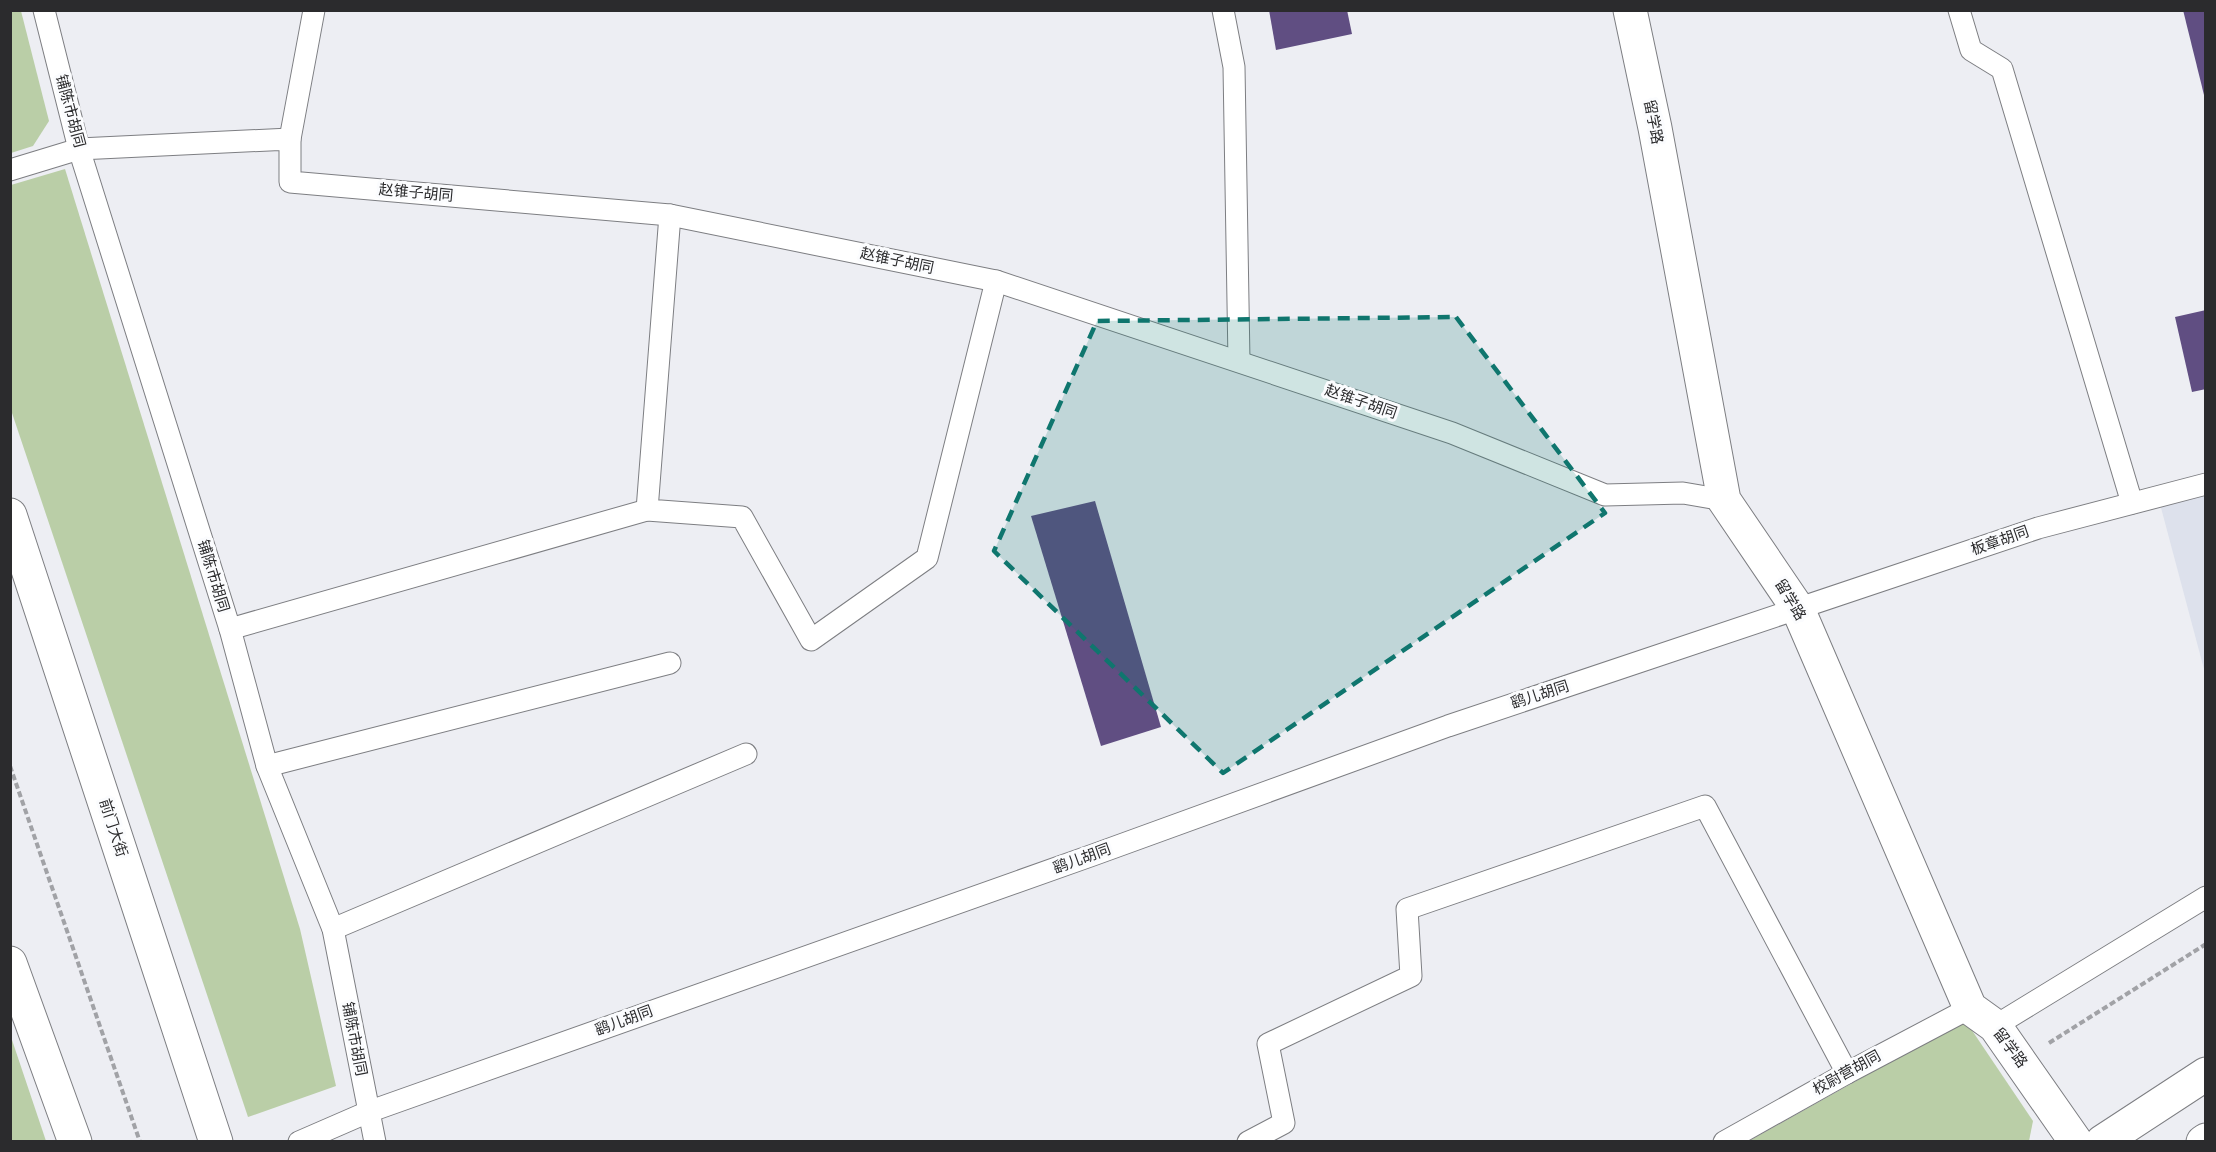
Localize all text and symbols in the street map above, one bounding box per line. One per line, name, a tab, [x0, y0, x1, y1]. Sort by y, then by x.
street label: 铺陈市胡同	[50, 72, 90, 150]
street label: 留学路	[1638, 98, 1668, 146]
street label: 赵锥子胡同	[378, 179, 454, 207]
street label: 赵锥子胡同	[858, 243, 936, 279]
street label: 赵锥子胡同	[1322, 380, 1400, 424]
street label: 板章胡同	[1968, 521, 2032, 561]
street label: 铺陈市胡同	[192, 537, 234, 615]
street label: 留学路	[1769, 575, 1811, 625]
street label: 鹞儿胡同	[1508, 676, 1572, 714]
street label: 前门大街	[94, 796, 132, 860]
street label: 鹞儿胡同	[1050, 839, 1114, 879]
street label: 铺陈市胡同	[337, 1000, 371, 1078]
street label: 鹞儿胡同	[592, 1001, 656, 1041]
street label: 留学路	[1988, 1024, 2032, 1072]
street label: 校尉营胡同	[1809, 1046, 1885, 1100]

